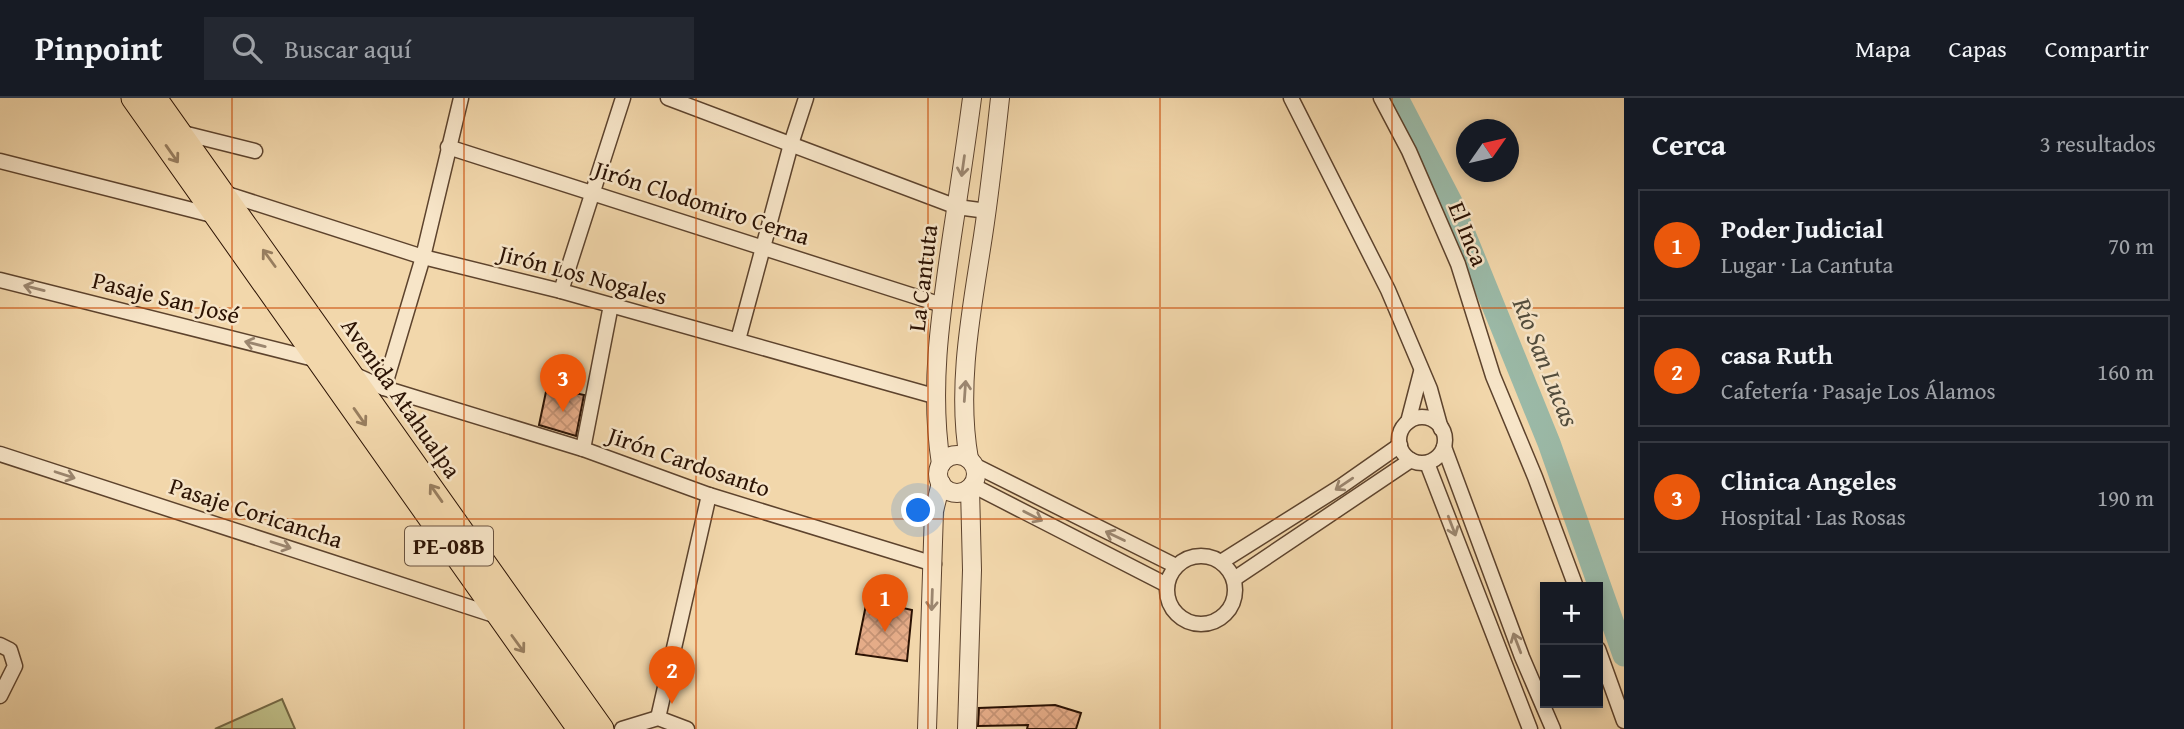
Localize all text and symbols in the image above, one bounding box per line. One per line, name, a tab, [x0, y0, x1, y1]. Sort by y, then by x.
search box	[204, 17, 694, 80]
text: Pinpoint	[35, 24, 162, 72]
icon: search	[228, 29, 266, 67]
text: Buscar aquí	[284, 29, 411, 68]
text: Mapa	[1855, 31, 1911, 66]
text: Capas	[1949, 31, 2007, 66]
text: Compartir	[2045, 31, 2149, 66]
north arrow	[1456, 119, 1519, 182]
text: Cerca	[1652, 122, 1726, 166]
text: 3 resultados	[2040, 127, 2156, 160]
one-way arrow	[165, 144, 179, 163]
street label: Jirón Clodomiro Cerna	[587, 150, 815, 254]
one-way arrow	[956, 154, 969, 176]
street label: El Inca	[1440, 196, 1497, 272]
text: Poder Judicial	[1721, 209, 1884, 248]
street label: La Cantuta	[899, 222, 947, 333]
text: 1	[1671, 229, 1683, 262]
text: 70 m	[2108, 229, 2154, 262]
street label: Jirón Los Nogales	[492, 234, 671, 314]
text: Lugar · La Cantuta	[1721, 248, 1893, 281]
one-way arrow	[262, 249, 276, 268]
street label: Pasaje San José	[89, 262, 243, 333]
one-way arrow	[23, 281, 46, 294]
water label: Río San Lucas	[1503, 291, 1590, 433]
street label: Avenida Atahualpa	[333, 310, 470, 486]
text: casa Ruth	[1721, 335, 1833, 374]
one-way arrow	[244, 337, 267, 350]
pin: 3	[540, 354, 586, 412]
text: 2	[1671, 355, 1683, 388]
text: 160 m	[2097, 355, 2154, 388]
text: Cafetería · Pasaje Los Álamos	[1721, 374, 1996, 407]
one-way arrow	[959, 380, 972, 403]
one-way arrow	[353, 407, 367, 426]
street label: Jirón Cardosanto	[601, 416, 775, 506]
text: Clinica Angeles	[1721, 461, 1897, 500]
street label: Pasaje Coricancha	[165, 468, 348, 557]
one-way arrow	[54, 470, 76, 483]
one-way arrow	[1334, 477, 1354, 491]
text: 3	[1671, 481, 1683, 514]
text: 190 m	[2097, 481, 2154, 514]
one-way arrow	[429, 484, 443, 503]
your location	[901, 493, 935, 527]
text: Hospital · Las Rosas	[1721, 500, 1906, 533]
one-way arrow	[1022, 510, 1043, 524]
one-way arrow	[1446, 515, 1459, 537]
road number: PE-08B	[405, 526, 493, 566]
one-way arrow	[1105, 529, 1126, 543]
one-way arrow	[270, 540, 292, 552]
pin: 1	[862, 574, 908, 632]
map controls	[1540, 582, 1603, 708]
button: +	[1540, 582, 1603, 645]
one-way arrow	[926, 588, 939, 611]
one-way arrow	[1510, 633, 1523, 655]
one-way arrow	[511, 634, 525, 653]
button: −	[1540, 645, 1603, 708]
pin: 2	[649, 646, 695, 704]

